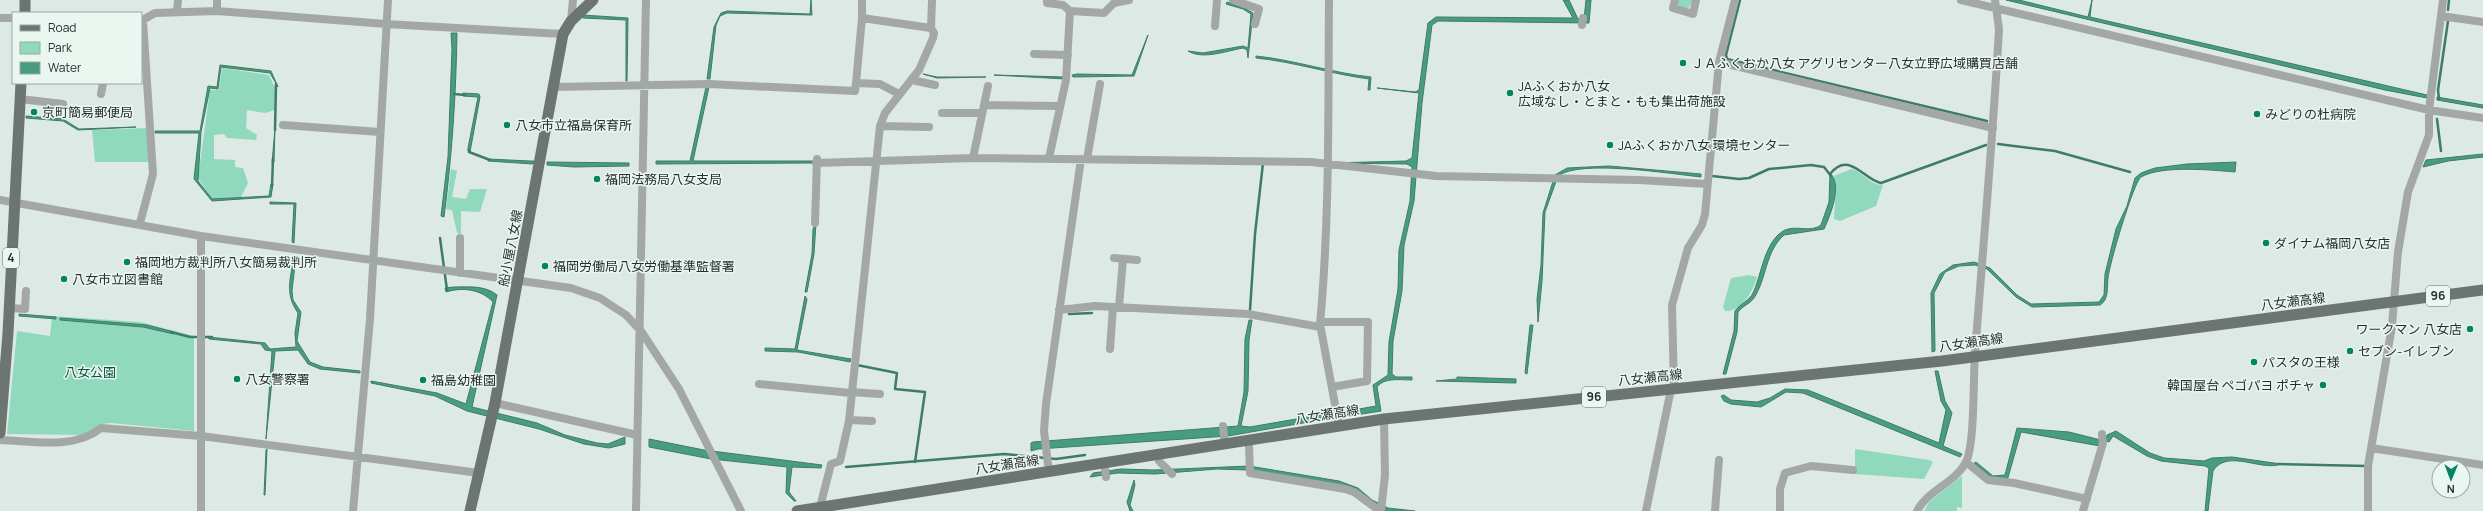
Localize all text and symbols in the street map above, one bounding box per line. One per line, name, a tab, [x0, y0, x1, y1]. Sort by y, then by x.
legend	[12, 12, 142, 84]
text: Road	[48, 19, 76, 36]
text: Park	[48, 39, 73, 56]
place label: ＪＡふくおか八女 アグリセンター八女立野広域購買店舗	[1691, 54, 2018, 72]
marker: ＪＡふくおか八女 アグリセンター八女立野広域購買店舗	[1678, 58, 1688, 68]
text: Water	[48, 59, 82, 76]
place label: JAふくおか八女 広域なし・とまと・もも集出荷施設	[1518, 77, 1726, 110]
marker: JAふくおか八女 広域なし・とまと・もも集出荷施設	[1505, 88, 1515, 98]
place label: 京町簡易郵便局	[42, 103, 133, 121]
place label: みどりの杜病院	[2265, 105, 2356, 123]
marker: 京町簡易郵便局	[29, 107, 39, 117]
marker: みどりの杜病院	[2252, 109, 2262, 119]
place label: 八女市立福島保育所	[515, 116, 632, 134]
marker: 八女市立福島保育所	[502, 120, 512, 130]
place label: JAふくおか八女 環境センター	[1618, 136, 1791, 154]
marker: JAふくおか八女 環境センター	[1605, 140, 1615, 150]
place label: 福岡法務局八女支局	[605, 170, 722, 188]
marker: 福岡法務局八女支局	[592, 174, 602, 184]
street label: 船小屋八女線	[494, 208, 526, 288]
place label: ダイナム福岡八女店	[2274, 234, 2390, 252]
marker: ダイナム福岡八女店	[2261, 238, 2271, 248]
road number: 4	[3, 248, 19, 268]
place label: 福岡地方裁判所八女簡易裁判所	[135, 253, 317, 271]
marker: 福岡地方裁判所八女簡易裁判所	[122, 257, 132, 267]
place label: 福岡労働局八女労働基準監督署	[553, 257, 735, 275]
marker: 福岡労働局八女労働基準監督署	[540, 261, 550, 271]
place label: 八女市立図書館	[72, 270, 163, 288]
marker: 八女市立図書館	[59, 274, 69, 284]
road number: 96	[2426, 286, 2450, 306]
street label: 八女瀬高線	[2260, 288, 2326, 314]
place label: ワークマン 八女店	[2355, 320, 2462, 338]
marker: ワークマン 八女店	[2465, 324, 2475, 334]
street label: 八女瀬高線	[1938, 329, 2004, 355]
place label: セブン-イレブン	[2358, 342, 2454, 360]
marker: セブン-イレブン	[2345, 346, 2355, 356]
place label: パスタの王様	[2262, 353, 2340, 371]
marker: パスタの王様	[2249, 357, 2259, 367]
park label: 八女公園	[64, 363, 116, 381]
street label: 八女瀬高線	[1617, 365, 1683, 389]
place label: 八女警察署	[245, 370, 310, 388]
place label: 福島幼稚園	[431, 371, 496, 389]
marker: 八女警察署	[232, 374, 242, 384]
marker: 福島幼稚園	[418, 375, 428, 385]
place label: 韓国屋台 ペゴパヨ ポチャ	[2167, 376, 2315, 394]
marker: 韓国屋台 ペゴパヨ ポチャ	[2318, 380, 2328, 390]
road number: 96	[1582, 387, 1606, 407]
street label: 八女瀬高線	[1293, 400, 1361, 428]
street label: 八女瀬高線	[973, 450, 1041, 478]
north arrow	[2431, 459, 2471, 499]
text: N	[2447, 482, 2455, 497]

